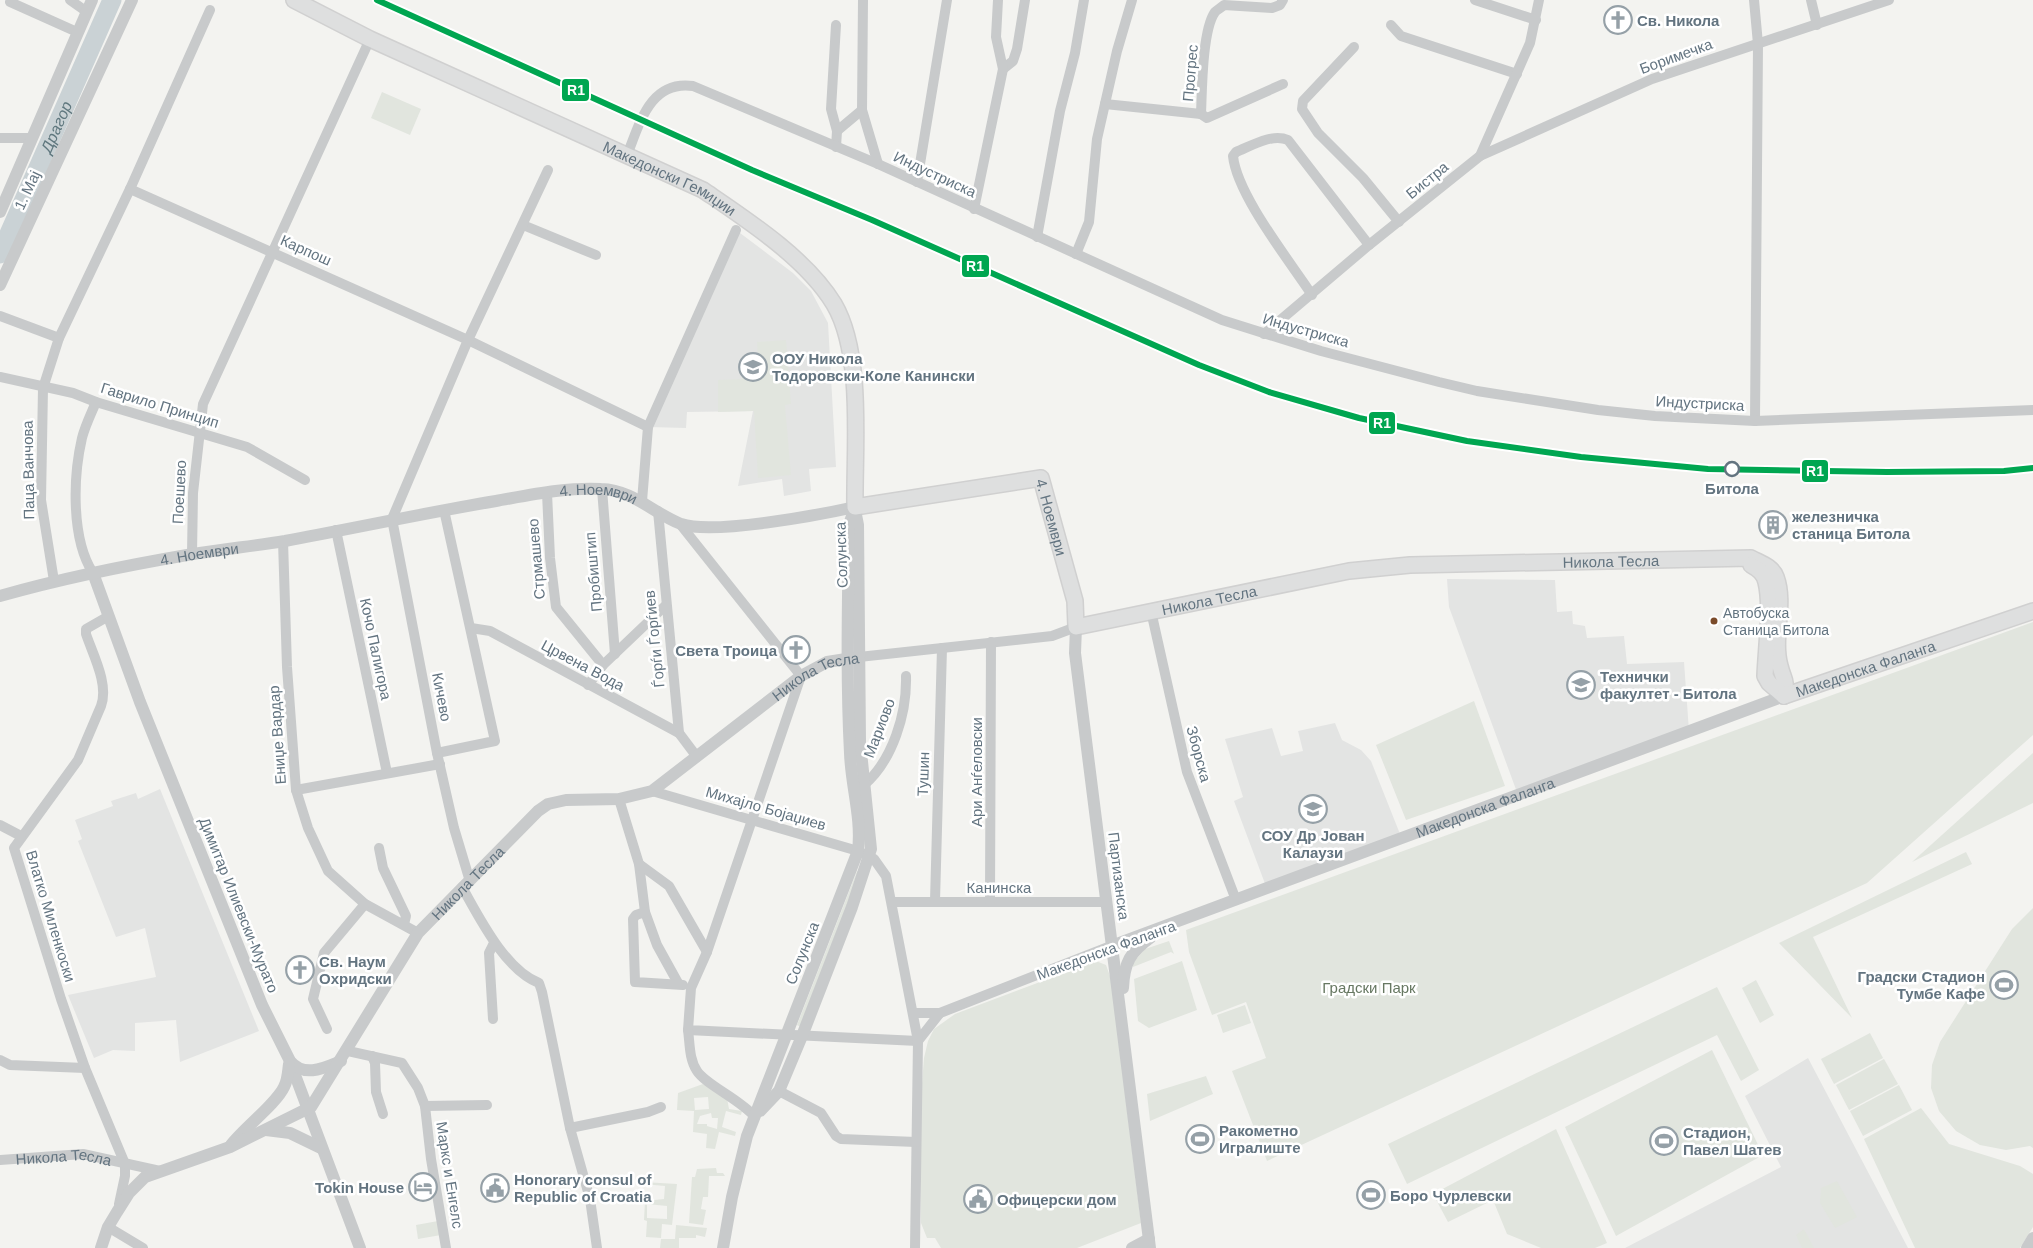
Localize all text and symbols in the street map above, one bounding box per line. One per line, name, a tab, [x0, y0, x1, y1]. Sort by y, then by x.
church icon: Св. Никола	[1603, 5, 1633, 35]
place label: Св. Никола	[1637, 12, 1720, 29]
street label: Боримечка	[1637, 35, 1715, 77]
street label: Прогрес	[1179, 43, 1201, 102]
line badge: R1	[561, 78, 590, 102]
text: R1	[567, 82, 585, 98]
water label: Драгор	[36, 98, 75, 157]
street label: Македонски Гемиџии	[601, 137, 740, 219]
street label: Индустриска	[891, 147, 980, 201]
street label: Бистра	[1403, 157, 1452, 202]
street label: 1. Мај	[11, 168, 43, 212]
street label: Карпош	[278, 231, 334, 269]
line badge: R1	[961, 254, 990, 278]
text: R1	[966, 258, 984, 274]
street label: Индустриска	[1261, 310, 1352, 351]
place label: ООУ Никола Тодоровски-Коле Канински	[772, 350, 975, 384]
school or university icon: ООУ Никола Тодоровски-Коле Канински	[738, 352, 768, 382]
street label: Гаврило Принцип	[99, 379, 221, 431]
street label: Индустриска	[1655, 392, 1746, 414]
line badge: R1	[1368, 411, 1396, 435]
text: R1	[1373, 415, 1391, 431]
street label: Паца Ванчова	[19, 420, 37, 520]
line badge: R1	[1801, 459, 1829, 483]
street label: Поешево	[169, 460, 189, 524]
marker: Битола	[1724, 461, 1740, 477]
text: R1	[1806, 463, 1824, 479]
street label: 4. Ноември	[1033, 477, 1071, 558]
street label: 4. Ноември	[558, 480, 640, 507]
place label: Битола	[1705, 480, 1760, 497]
place label: железничка станица Битола	[1791, 508, 1911, 542]
building icon: железничка станица Битола	[1758, 510, 1788, 540]
street label: Стрмашево	[524, 518, 548, 600]
street label: Солунска	[831, 521, 851, 588]
street label: Пробиштип	[581, 531, 605, 613]
street label: 4. Ноември	[159, 539, 240, 568]
street label: Никола Тесла	[1562, 551, 1660, 570]
street label: Никола Тесла	[1160, 582, 1259, 618]
street label: Ѓорѓи Ѓорѓиев	[640, 589, 668, 689]
street label: Кочо Палигора	[357, 597, 395, 702]
place label: Автобуска Станица Битола	[1723, 605, 1829, 638]
marker: Автобуска Станица Битола	[1709, 616, 1719, 626]
church icon: Света Троица	[781, 635, 811, 665]
street label: Црвена Вода	[539, 636, 628, 694]
street label: Македонска Фаланга	[1793, 636, 1938, 700]
place label: Света Троица	[675, 642, 778, 659]
street label: Никола Тесла	[768, 649, 861, 704]
place label: Технички факултет - Битола	[1600, 668, 1737, 702]
school or university icon: Технички факултет - Битола	[1566, 670, 1596, 700]
street label: Кичево	[429, 671, 455, 723]
street label: Ениџе Вардар	[265, 685, 289, 785]
street label: Мариово	[860, 696, 898, 760]
street label: Ари Анѓеловски	[968, 717, 985, 827]
street label: Зборска	[1183, 724, 1215, 784]
street label: Тушин	[914, 751, 932, 797]
street label: Македонска Фаланга	[1413, 773, 1557, 841]
street label: Михајло Бојаџиев	[704, 783, 828, 833]
school or university icon: СОУ Др Јован Калаузи	[1298, 794, 1328, 824]
street label: Димитар Илиевски-Мурато	[196, 815, 282, 995]
place label: СОУ Др Јован Калаузи	[1261, 827, 1365, 861]
street label: Партизанска	[1105, 831, 1133, 922]
street label: Никола Тесла	[428, 842, 508, 923]
street label: Влатко Миленкоски	[23, 848, 79, 984]
street label: Канинска	[967, 879, 1032, 896]
street label: Македонска Фаланга	[1034, 917, 1178, 983]
street label: Солунска	[782, 919, 823, 987]
place label: Св. Наум Охридски	[319, 953, 392, 987]
church icon: Св. Наум Охридски	[285, 955, 315, 985]
place label: Градски Стадион Тумбе Кафе	[1858, 968, 1985, 1002]
sports icon: Градски Стадион Тумбе Кафе	[1989, 970, 2019, 1000]
park label: Градски Парк	[1322, 979, 1416, 996]
street label: Маркс и Енгелс	[433, 1120, 467, 1230]
place label: Ракометно Игралиште	[1219, 1122, 1300, 1156]
sports icon: Ракометно Игралиште	[1185, 1124, 1215, 1154]
place label: Стадион, Павел Шатев	[1683, 1124, 1782, 1158]
sports icon: Стадион, Павел Шатев	[1649, 1126, 1679, 1156]
street label: Никола Тесла	[15, 1145, 114, 1169]
place label: Honorary consul of Republic of Croatia	[514, 1171, 653, 1205]
hotel icon: Tokin House	[408, 1172, 438, 1202]
public building icon: Honorary consul of Republic of Croatia	[480, 1173, 510, 1203]
place label: Tokin House	[315, 1179, 404, 1196]
sports icon: Боро Чурлевски	[1356, 1180, 1386, 1210]
public building icon: Офицерски дом	[963, 1184, 993, 1214]
place label: Боро Чурлевски	[1390, 1187, 1512, 1204]
place label: Офицерски дом	[997, 1191, 1117, 1208]

